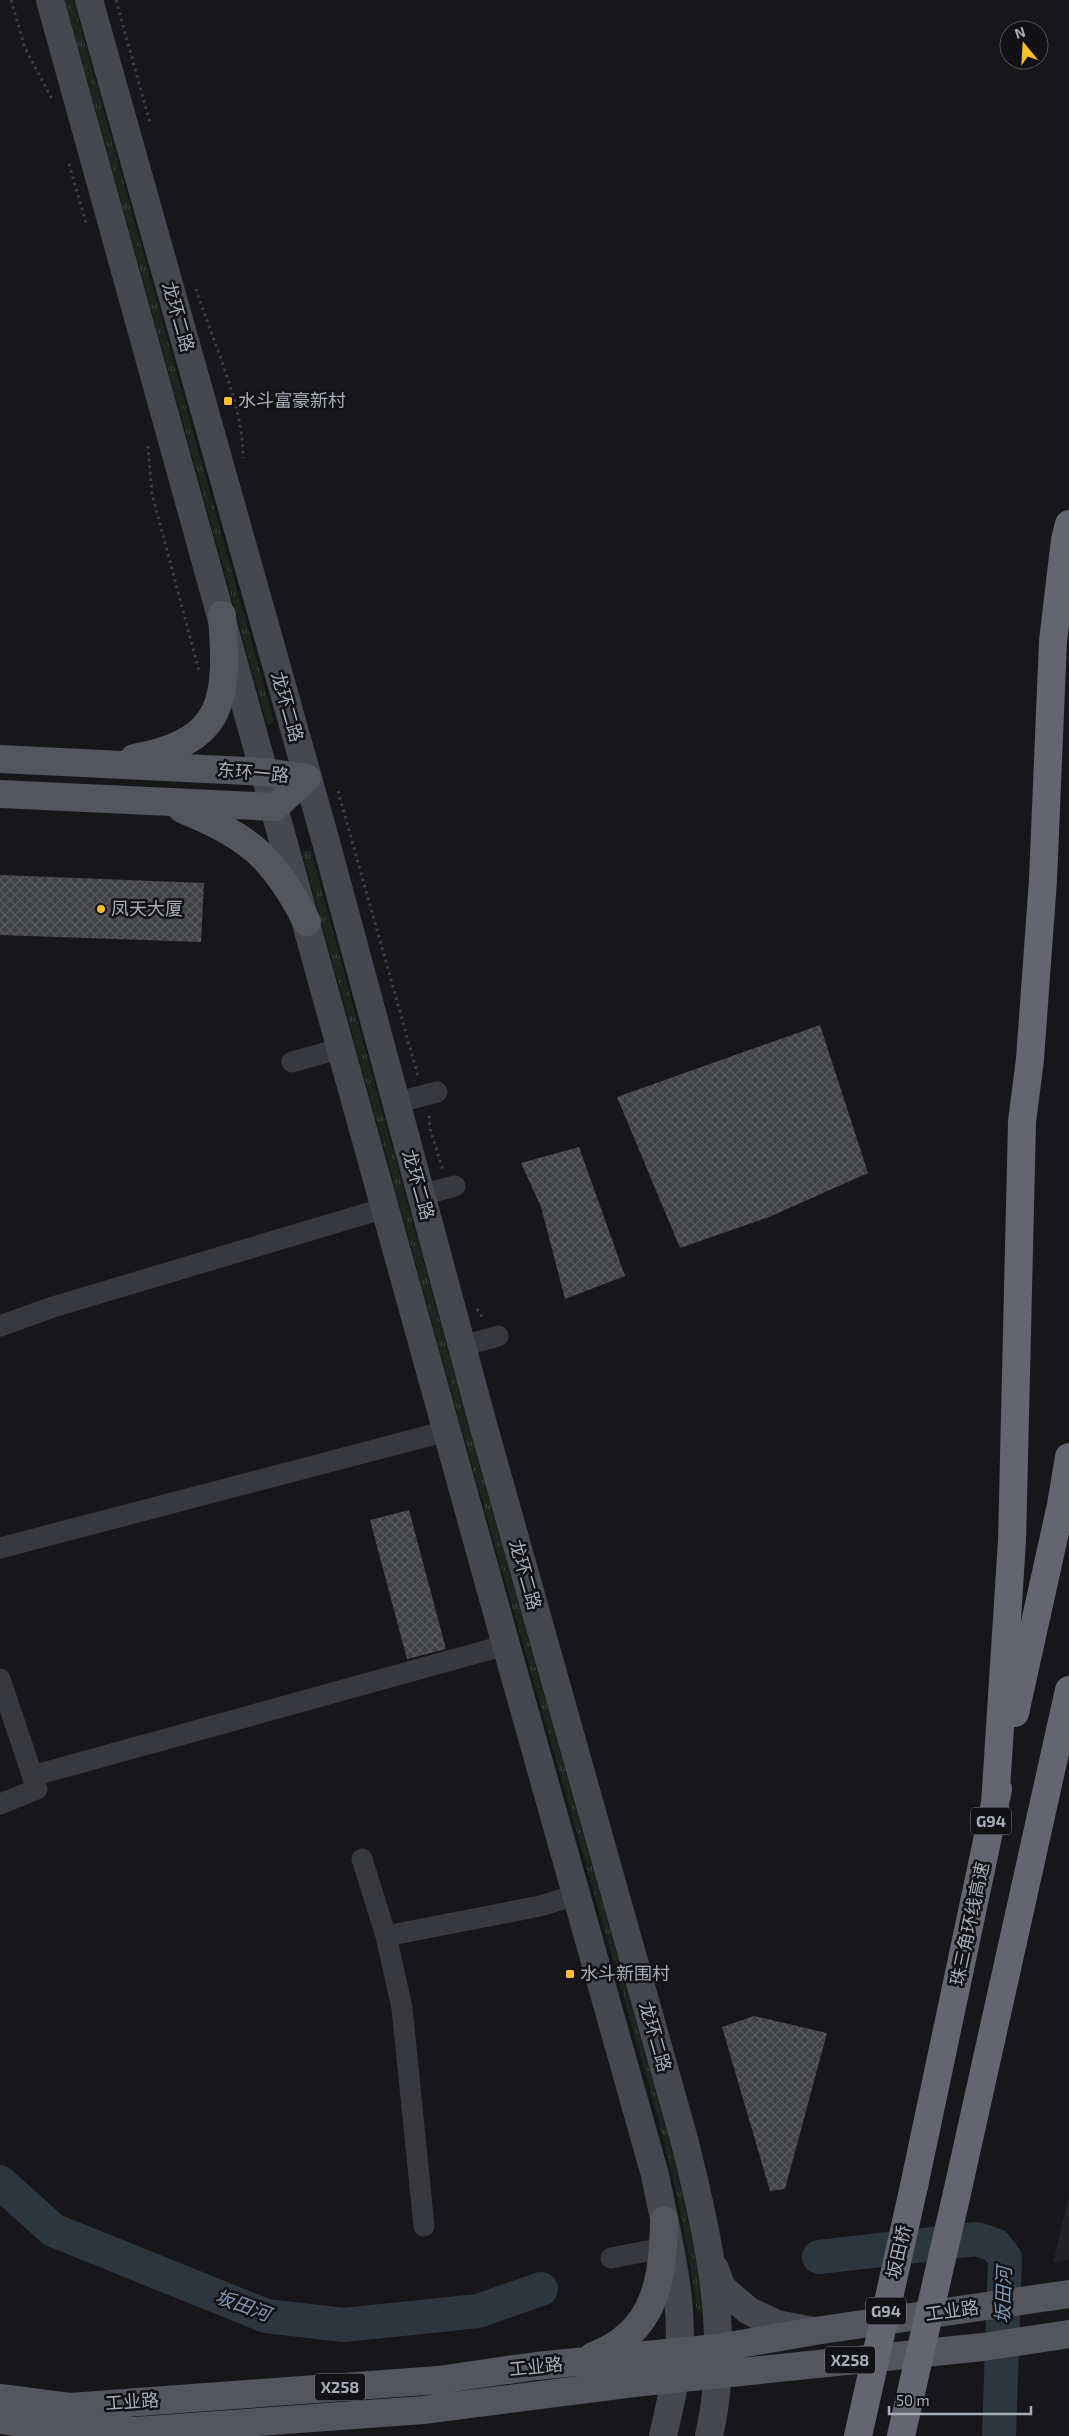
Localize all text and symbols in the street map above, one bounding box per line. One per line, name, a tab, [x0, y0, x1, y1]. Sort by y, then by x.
north arrow	[999, 20, 1049, 70]
text: N	[1012, 23, 1027, 42]
street label: 龙环二路	[158, 279, 199, 354]
place label: 水斗富豪新村	[238, 389, 346, 411]
marker: 水斗富豪新村	[222, 395, 234, 407]
street label: 龙环二路	[267, 669, 308, 744]
street label: 东环一路	[216, 758, 290, 786]
place label: 凤天大厦	[111, 897, 183, 919]
marker: 凤天大厦	[95, 903, 107, 915]
street label: 龙环二路	[398, 1147, 439, 1222]
street label: 龙环二路	[505, 1537, 546, 1612]
road number: G94	[971, 1808, 1011, 1834]
street label: 珠三角环线高速	[945, 1860, 993, 1988]
place label: 水斗新围村	[580, 1962, 670, 1984]
marker: 水斗新围村	[564, 1968, 576, 1980]
street label: 龙环二路	[635, 1999, 676, 2074]
street label: 坂田桥	[881, 2223, 915, 2281]
water label: 坂田河	[990, 2262, 1015, 2324]
water label: 坂田河	[212, 2284, 278, 2326]
street label: 工业路	[924, 2295, 980, 2325]
road number: G94	[866, 2298, 906, 2324]
road number: X258	[825, 2346, 875, 2374]
street label: 工业路	[508, 2352, 564, 2380]
road number: X258	[315, 2374, 365, 2400]
scale bar	[889, 2384, 1032, 2416]
street label: 工业路	[104, 2388, 160, 2414]
text: 50 m	[896, 2391, 930, 2409]

